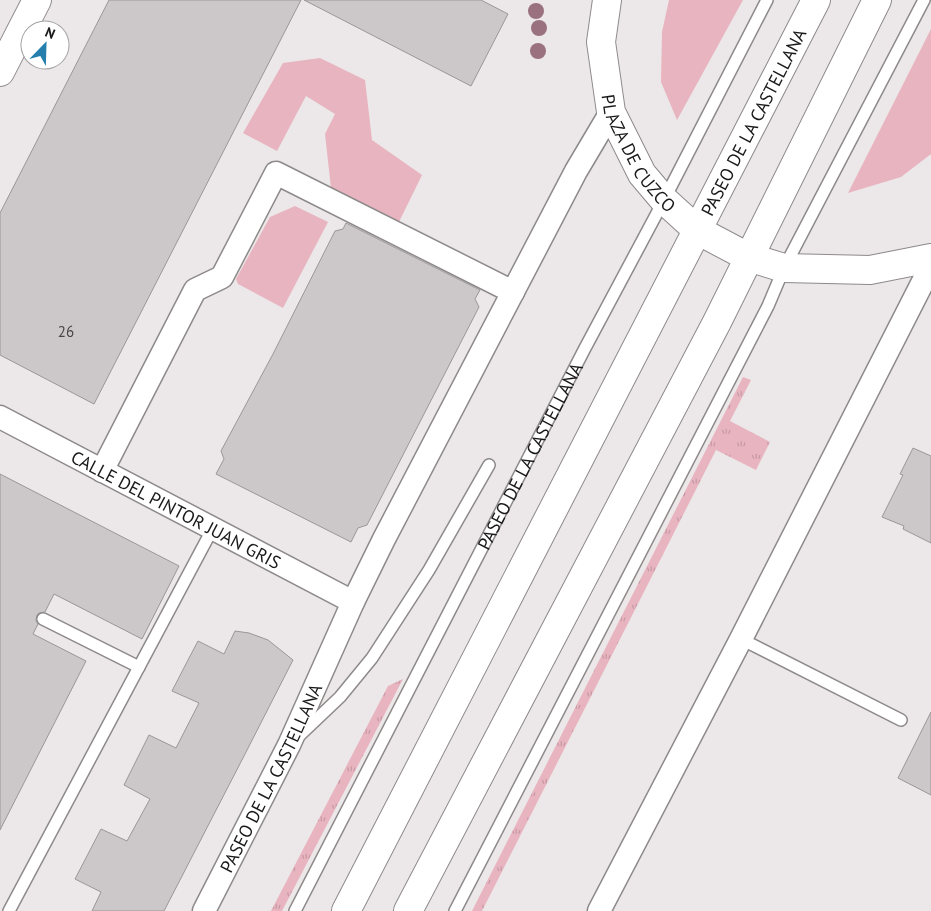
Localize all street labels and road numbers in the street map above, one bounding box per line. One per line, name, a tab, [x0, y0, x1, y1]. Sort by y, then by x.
street label: PASEO DE LA CASTELLANA	[695, 24, 811, 219]
street label: PLAZA DE CUZCO	[597, 93, 681, 217]
street label: PASEO DE LA CASTELLANA	[472, 358, 587, 553]
street label: CALLE DEL PINTOR JUAN GRIS	[67, 445, 285, 574]
street label: PASEO DE LA CASTELLANA	[214, 679, 327, 876]

